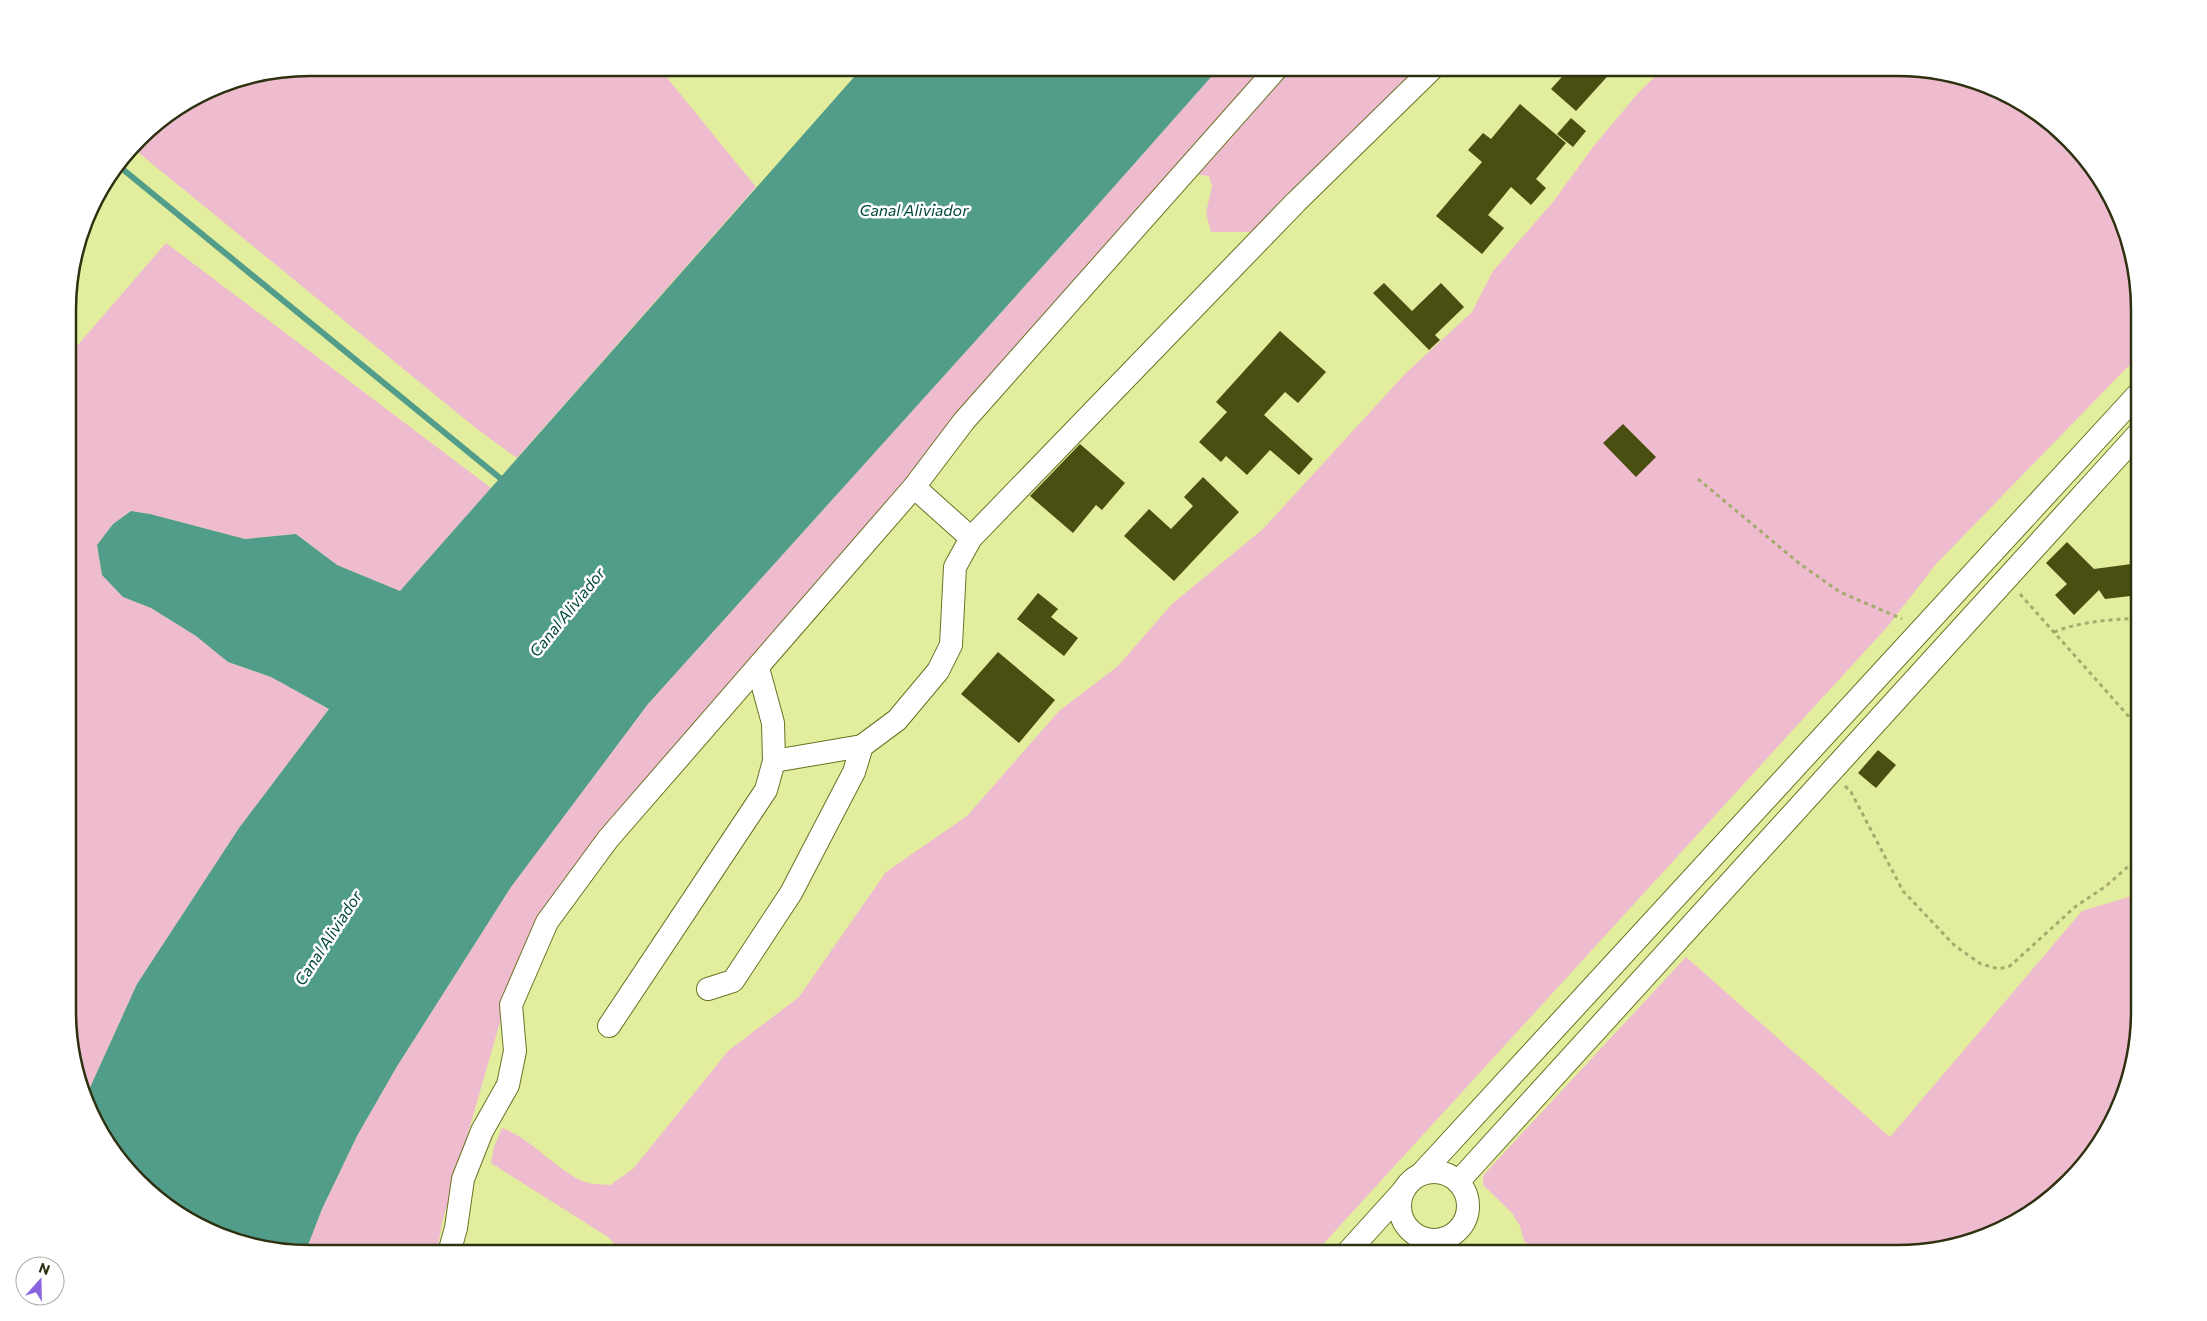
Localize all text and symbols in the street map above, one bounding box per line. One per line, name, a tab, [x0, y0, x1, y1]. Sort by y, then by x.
water label: Canal Aliviador	[859, 200, 969, 219]
water label: Canal Aliviador	[525, 563, 609, 660]
water label: Canal Aliviador	[290, 886, 366, 989]
north arrow	[15, 1256, 65, 1306]
text: N	[37, 1259, 52, 1278]

